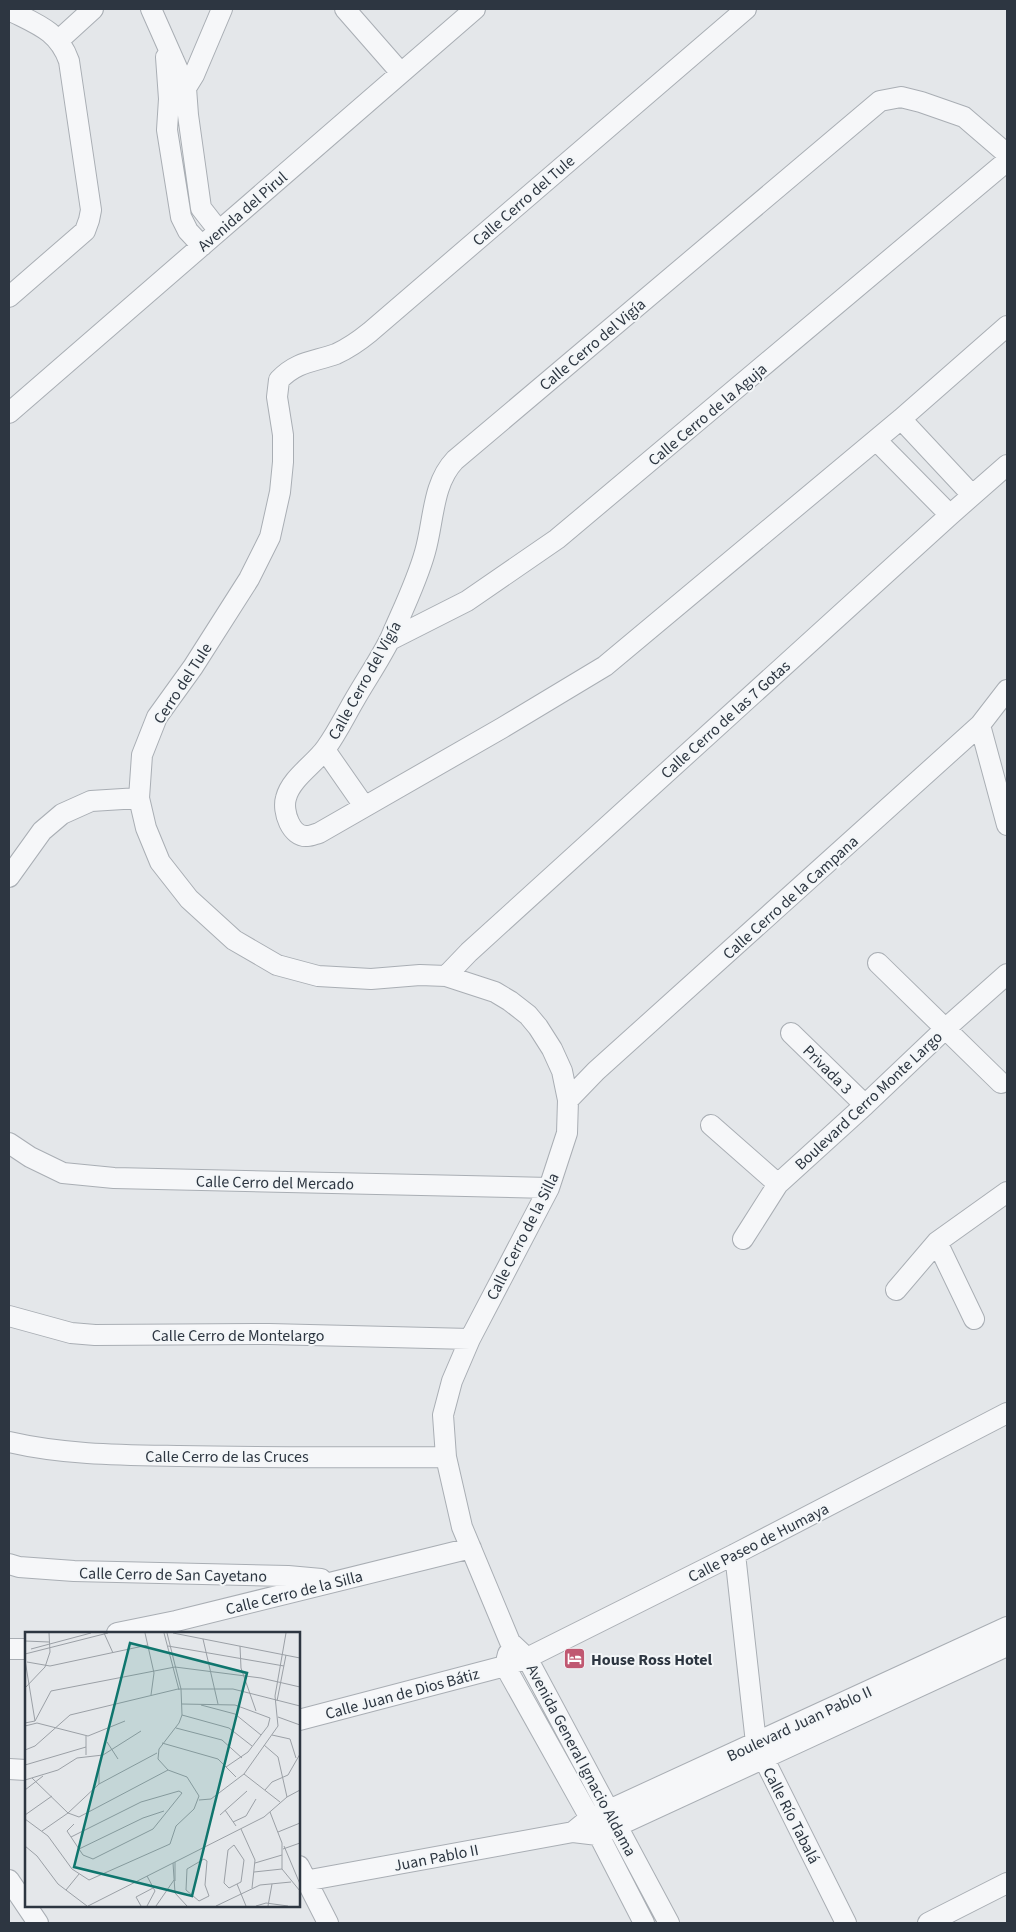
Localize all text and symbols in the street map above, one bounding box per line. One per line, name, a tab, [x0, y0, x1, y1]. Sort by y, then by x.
street label: Calle Cerro del Tule	[468, 150, 580, 251]
street label: Avenida del Pirul	[193, 167, 292, 257]
street label: Calle Cerro del Vigía	[535, 294, 651, 396]
street label: Calle Cerro de la Aguja	[643, 358, 772, 471]
street label: Calle Cerro del Vigía	[323, 617, 407, 744]
street label: Cerro del Tule	[148, 639, 217, 728]
street label: Calle Cerro de las 7 Gotas	[656, 655, 796, 784]
street label: Calle Cerro de la Campana	[718, 831, 863, 965]
street label: Boulevard Cerro Monte Largo	[790, 1026, 947, 1175]
street label: Privada 3	[798, 1040, 857, 1099]
street label: Calle Cerro de la Silla	[481, 1169, 565, 1304]
street label: Calle Cerro del Mercado	[196, 1171, 354, 1195]
street label: Calle Cerro de Montelargo	[152, 1325, 324, 1347]
street label: Calle Cerro de las Cruces	[145, 1446, 309, 1468]
street label: Calle Paseo de Humaya	[684, 1498, 833, 1588]
street label: Calle Cerro de San Cayetano	[79, 1562, 267, 1588]
street label: Calle Cerro de la Silla	[223, 1565, 365, 1621]
inset map	[25, 1632, 300, 1907]
hotel icon: House Ross Hotel	[563, 1647, 587, 1671]
place label: House Ross Hotel	[591, 1649, 713, 1671]
street label: Avenida General Ignacio Aldama	[521, 1660, 641, 1861]
street label: Calle Juan de Dios Bátiz	[323, 1663, 482, 1725]
street label: Boulevard Juan Pablo II	[723, 1681, 875, 1767]
street label: Calle Río Tabalá	[757, 1763, 825, 1868]
street label: Juan Pablo II	[392, 1839, 481, 1877]

